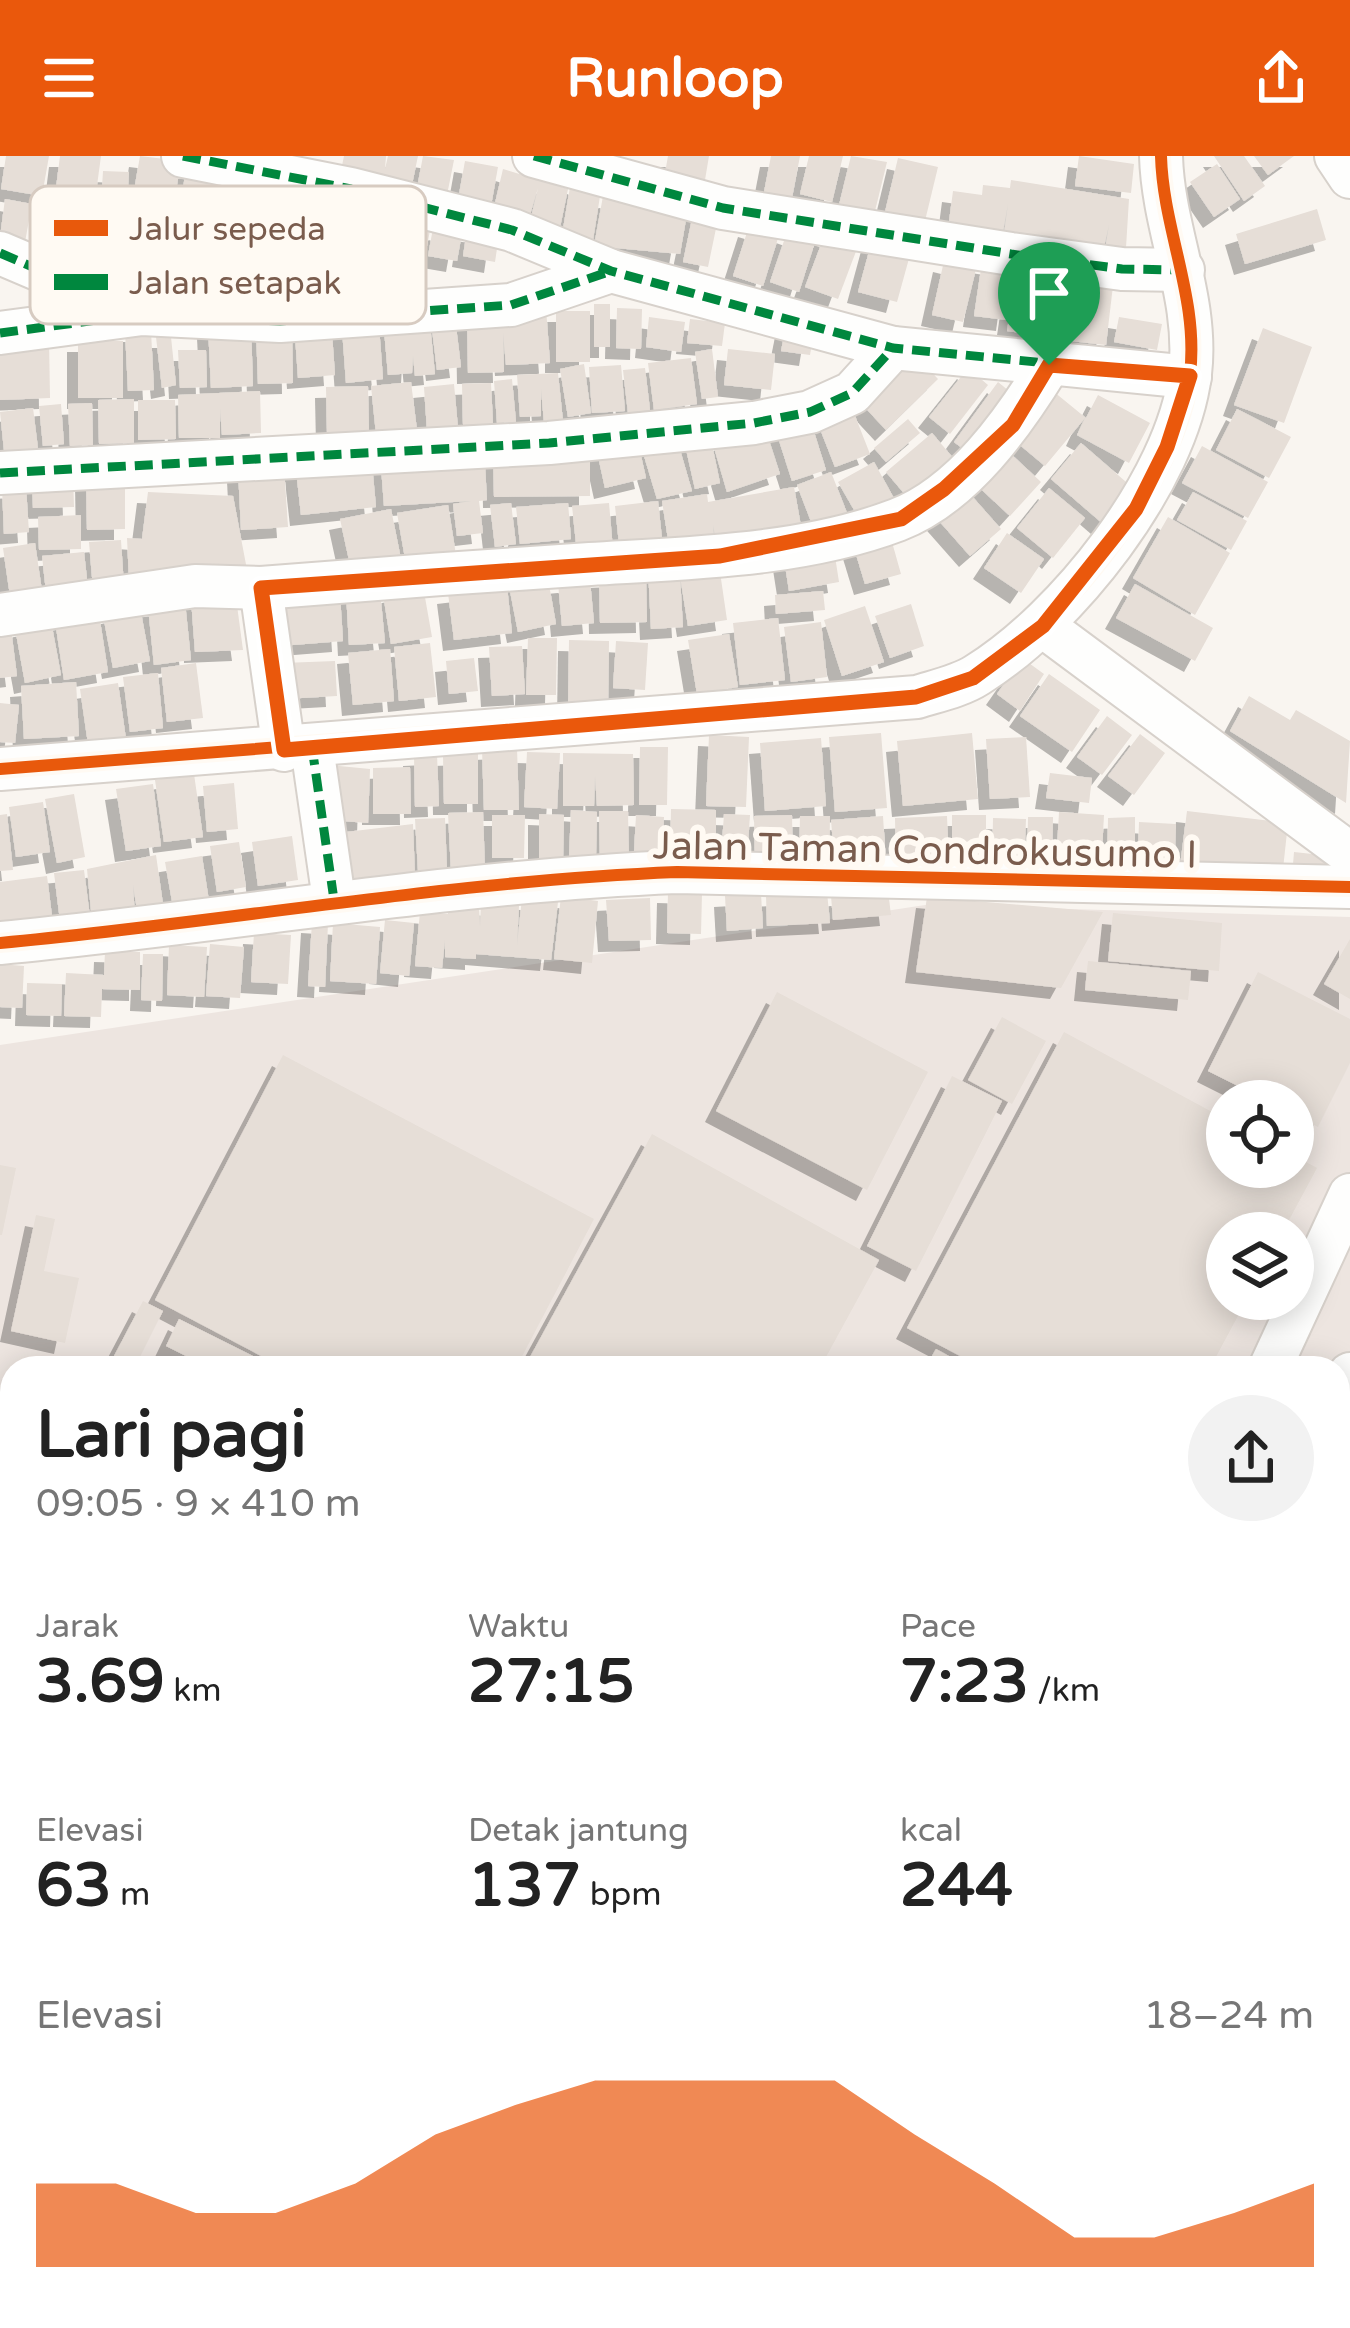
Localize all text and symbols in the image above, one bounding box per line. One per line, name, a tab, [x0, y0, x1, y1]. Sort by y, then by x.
icon: menu	[36, 45, 102, 111]
icon: share	[1248, 45, 1314, 111]
text: Runloop	[566, 46, 784, 111]
legend	[30, 186, 426, 324]
text: Jalur sepeda	[129, 210, 326, 249]
pin	[998, 242, 1100, 365]
icon: arrive	[1016, 260, 1082, 326]
text: Jalan setapak	[129, 264, 341, 303]
street label: Jalan Taman Condrokusumo I	[652, 822, 1198, 879]
map controls	[1206, 1080, 1314, 1320]
button: locate	[1206, 1080, 1314, 1188]
button: layers	[1206, 1212, 1314, 1320]
text: Lari pagi	[36, 1395, 307, 1475]
button: share	[1188, 1395, 1314, 1521]
text: 09:05 · 9 × 410 m	[36, 1480, 361, 1527]
text: Jarak	[36, 1607, 119, 1646]
text: Waktu	[468, 1607, 569, 1646]
text: Pace	[900, 1607, 976, 1646]
text: 3.69	[36, 1646, 165, 1718]
text: 27:15	[468, 1646, 634, 1718]
text: 7:23	[900, 1646, 1029, 1718]
text: km	[165, 1671, 222, 1710]
text: /km	[1029, 1671, 1100, 1710]
text: Elevasi	[36, 1811, 144, 1850]
text: Detak jantung	[468, 1811, 689, 1850]
text: kcal	[900, 1811, 962, 1850]
text: 63	[36, 1850, 111, 1922]
text: 137	[468, 1850, 581, 1922]
text: 244	[900, 1850, 1013, 1922]
text: m	[111, 1875, 150, 1914]
text: bpm	[581, 1875, 662, 1914]
text: Elevasi	[36, 1992, 163, 2039]
text: 18–24 m	[1143, 1992, 1314, 2039]

